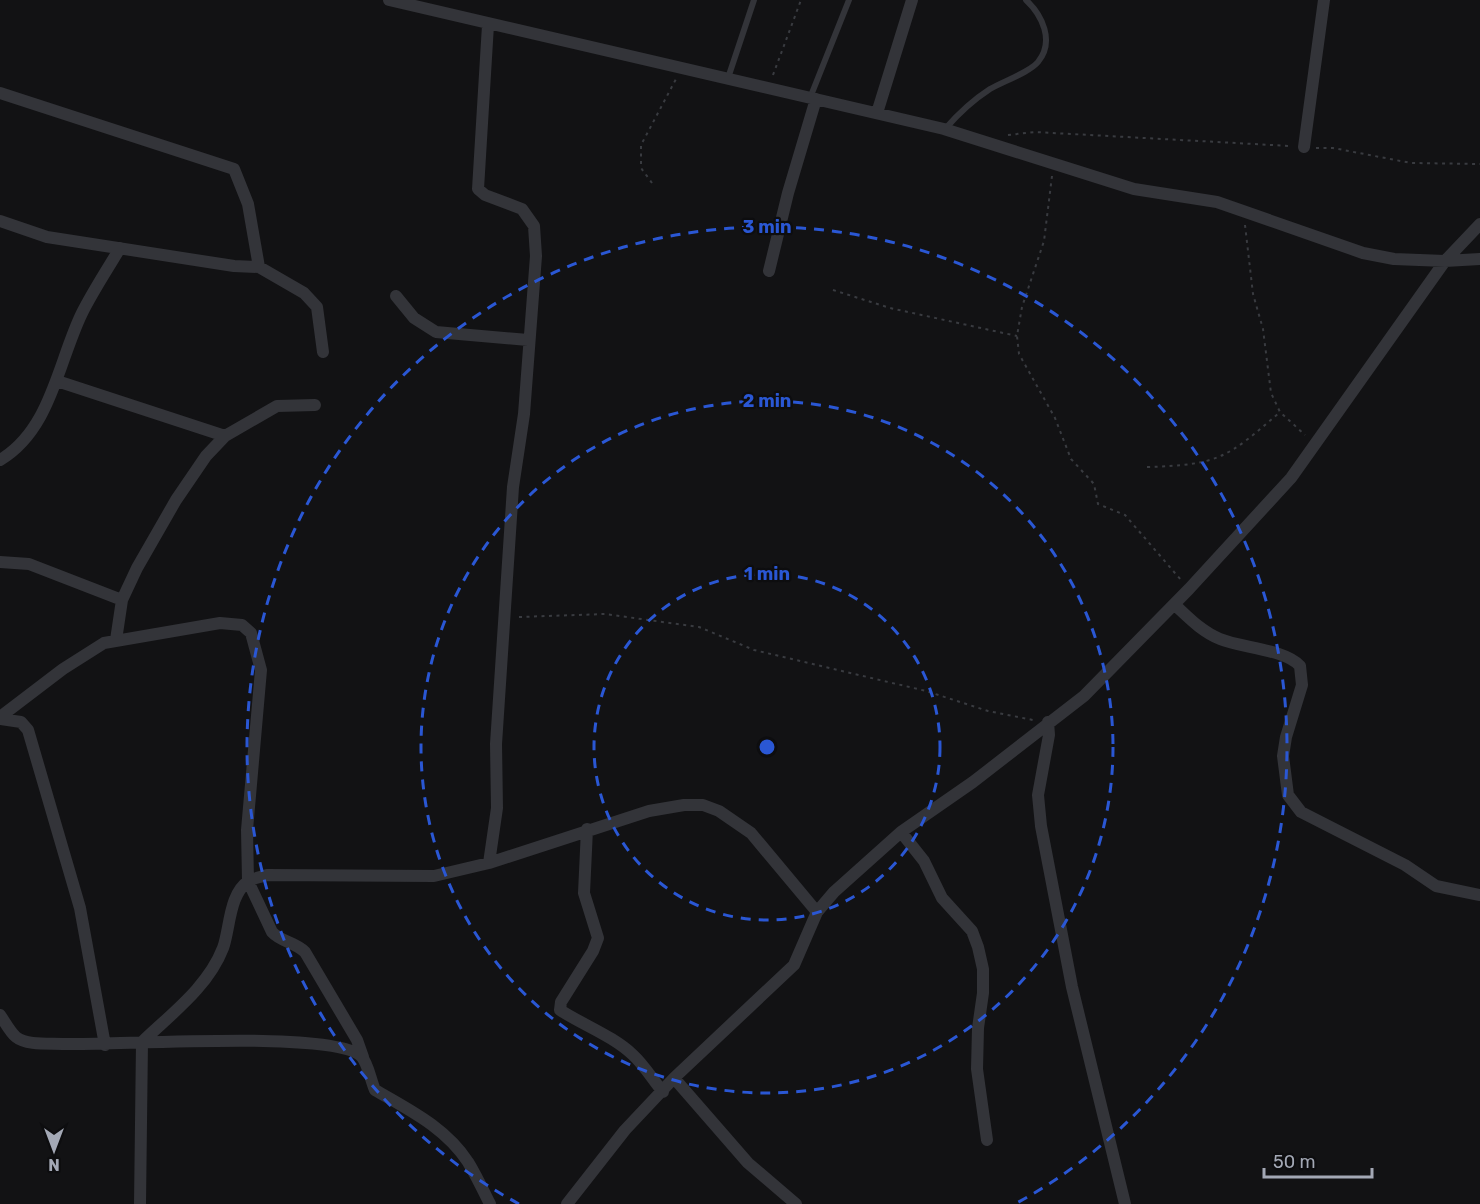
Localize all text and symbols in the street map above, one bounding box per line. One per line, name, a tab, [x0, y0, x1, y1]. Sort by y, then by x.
text: 3 min	[743, 216, 791, 238]
text: 2 min	[743, 390, 791, 412]
text: 1 min	[744, 563, 790, 585]
centre of rings	[757, 737, 777, 757]
north arrow	[24, 1120, 84, 1180]
scale bar	[1264, 1141, 1372, 1179]
text: 50 m	[1273, 1151, 1316, 1173]
text: N	[48, 1155, 60, 1174]

